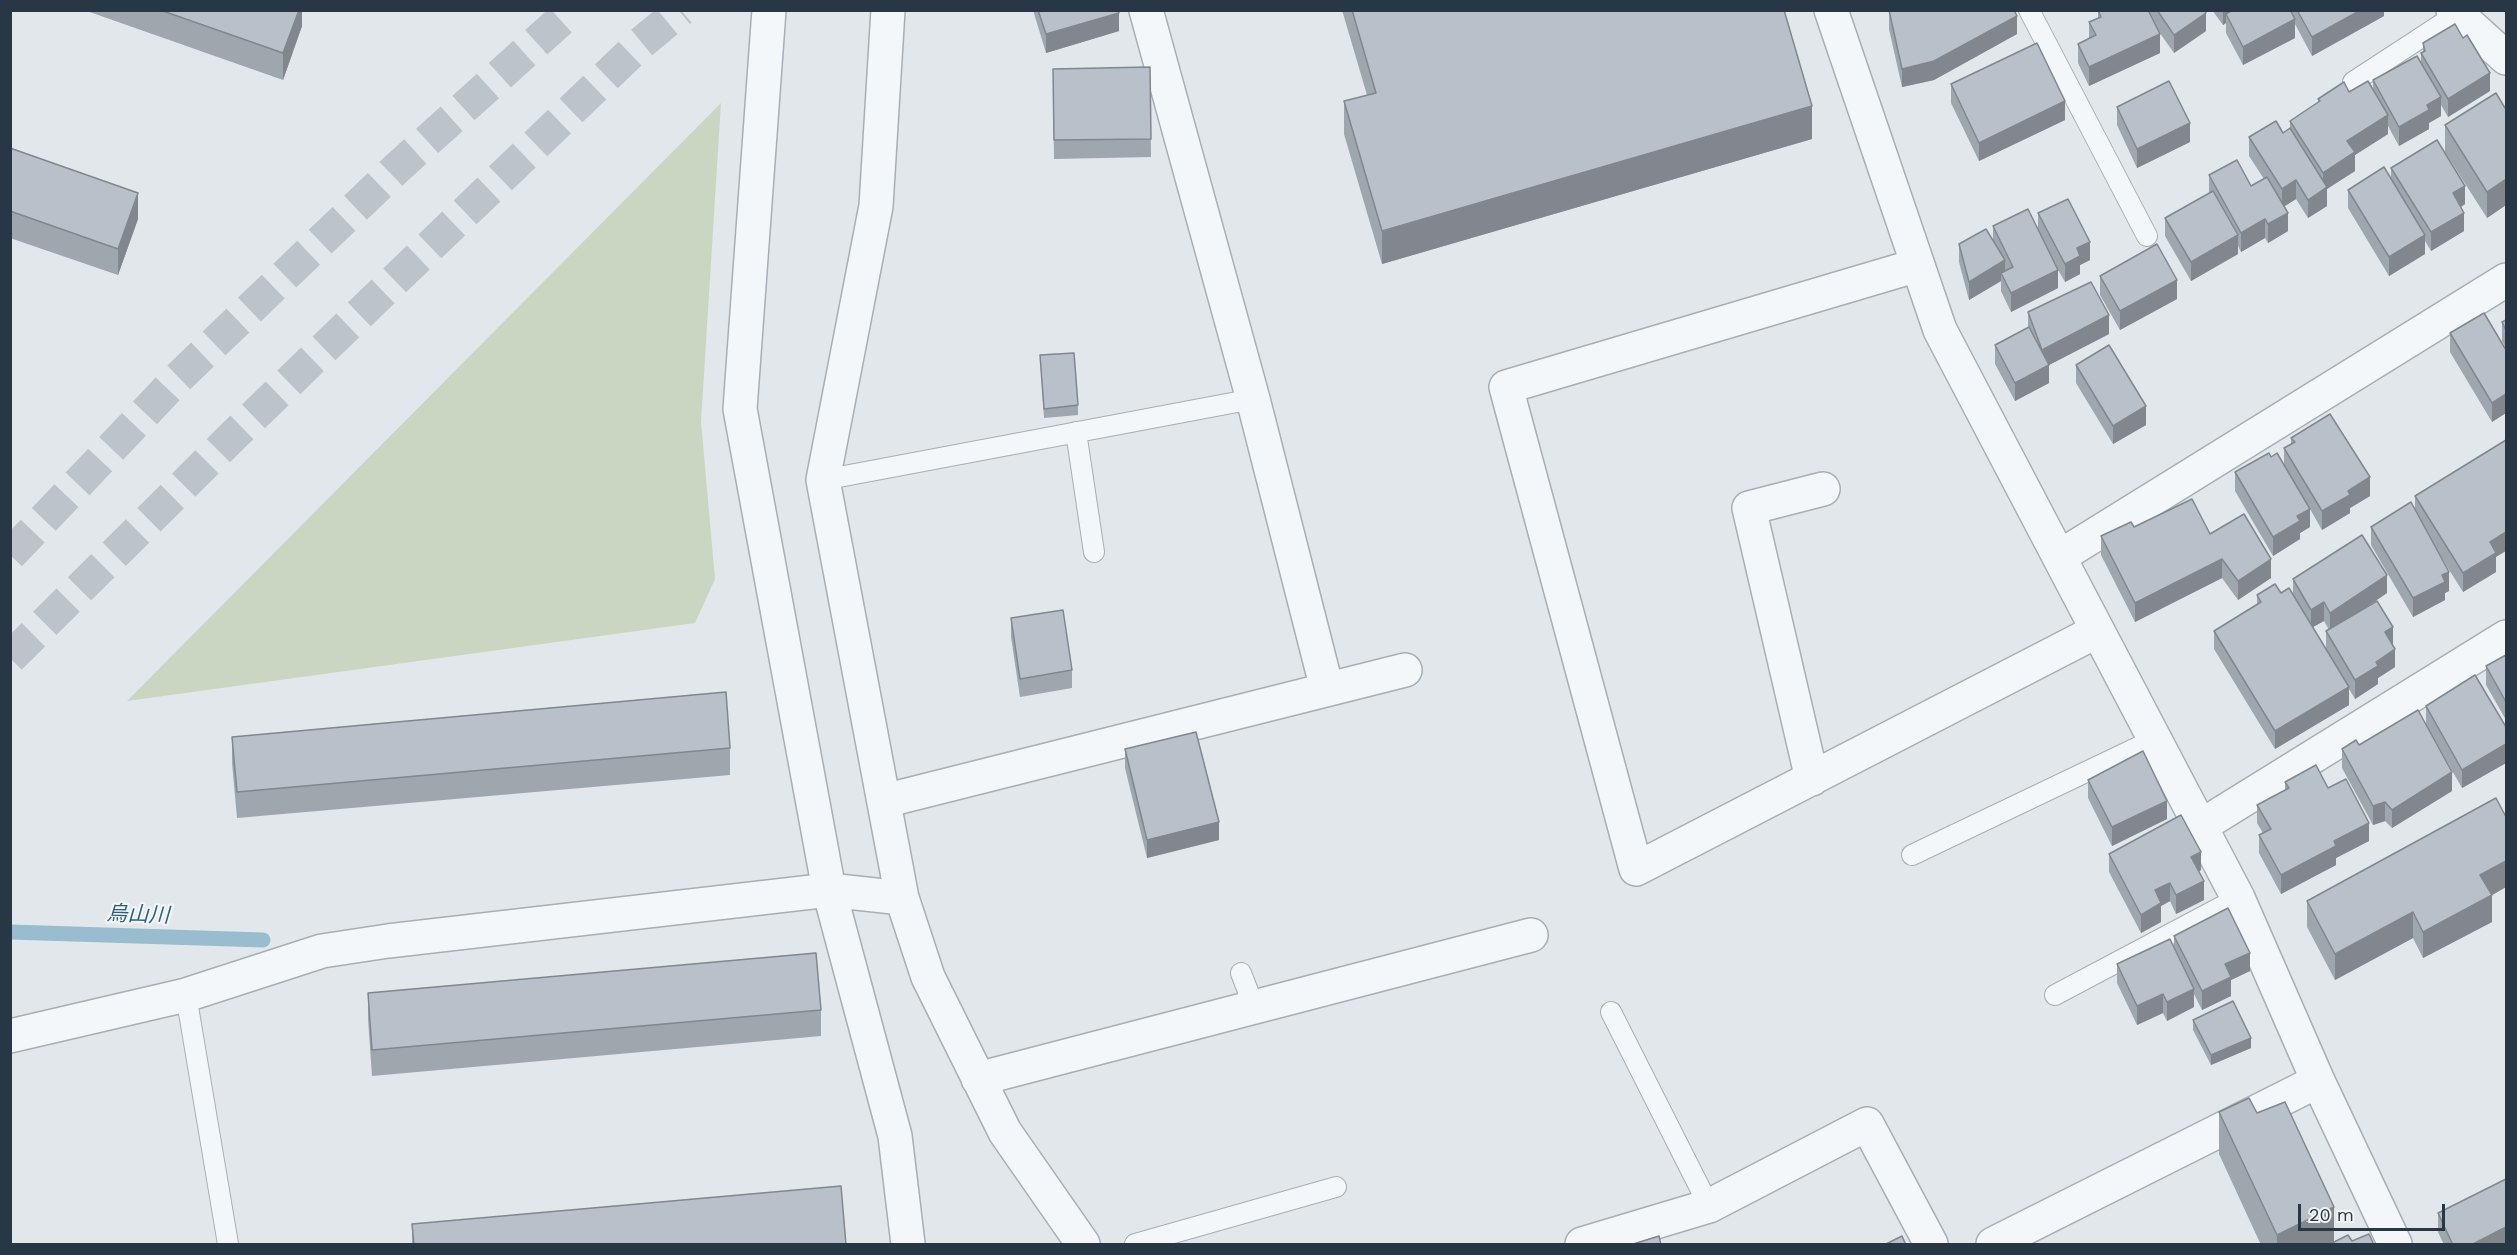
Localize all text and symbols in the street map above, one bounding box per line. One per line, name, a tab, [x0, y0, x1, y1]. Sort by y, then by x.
water label: 烏山川	[106, 901, 170, 929]
scale bar	[2301, 1192, 2448, 1230]
text: 20 m	[2309, 1204, 2354, 1225]

